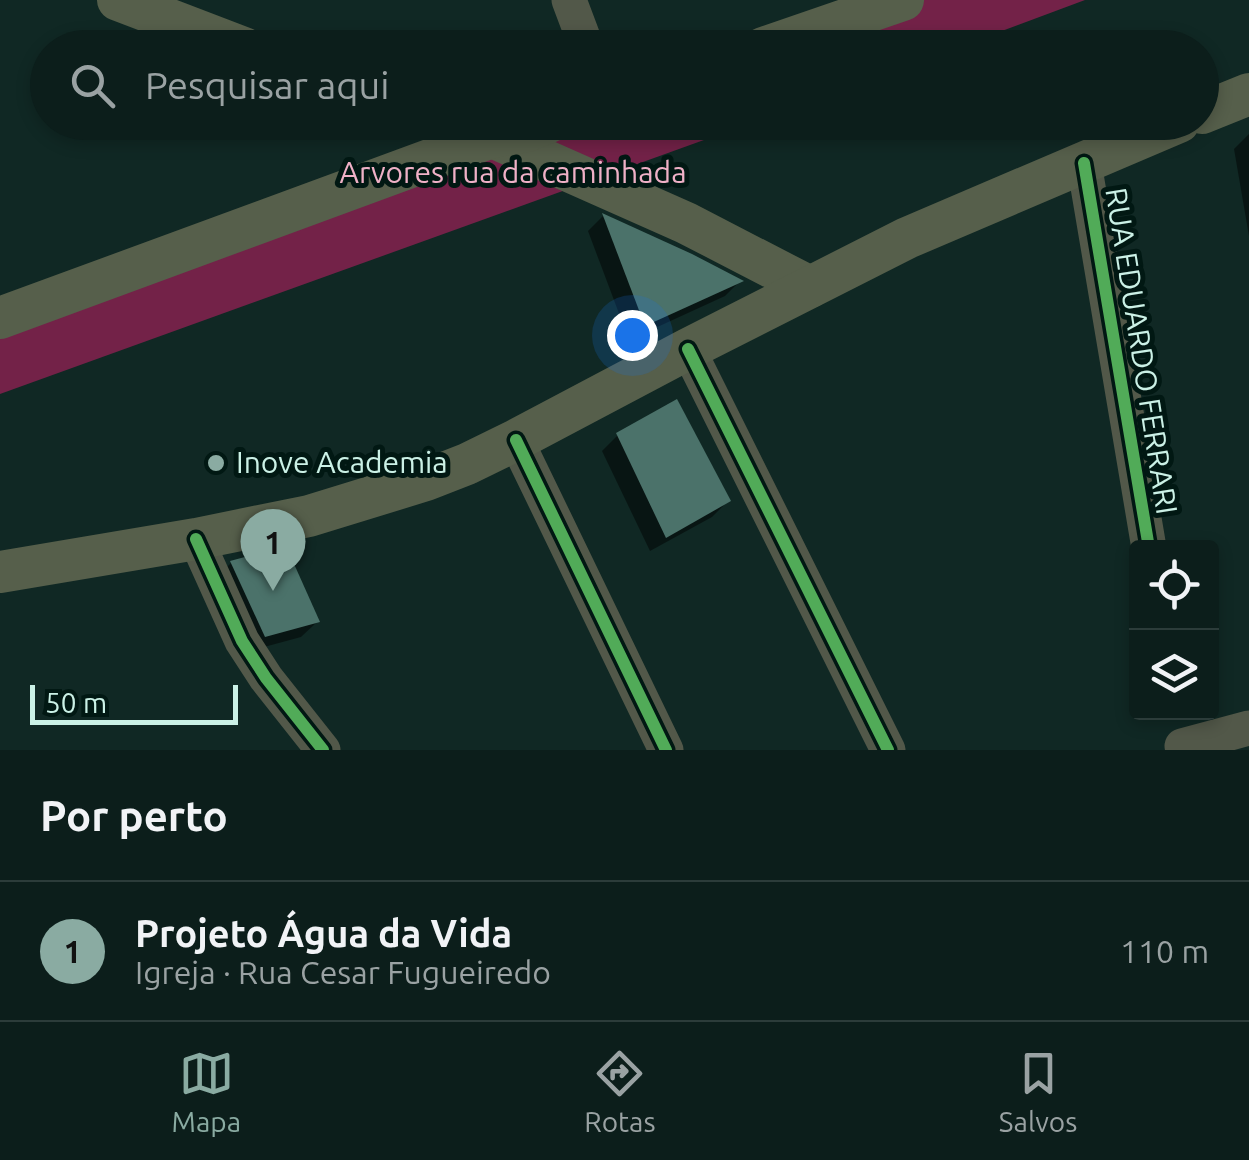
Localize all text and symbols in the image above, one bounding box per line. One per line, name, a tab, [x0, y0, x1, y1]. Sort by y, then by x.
search box	[30, 30, 1219, 140]
icon: search	[65, 58, 120, 113]
text: Pesquisar aqui	[145, 64, 389, 106]
park label: Arvores rua da caminhada	[339, 155, 687, 189]
street label: RUA EDUARDO FERRARI	[1099, 185, 1185, 517]
your location	[607, 310, 658, 361]
place label: Inove Academia	[236, 445, 448, 479]
marker: Inove Academia	[205, 452, 227, 474]
pin: 1	[240, 508, 306, 591]
map controls	[1129, 540, 1219, 720]
button: locate	[1129, 540, 1219, 630]
button: layers	[1129, 630, 1219, 720]
scale bar	[30, 680, 238, 724]
text: 50 m	[45, 687, 107, 718]
text: Por perto	[40, 792, 228, 839]
text: Projeto Água da Vida	[135, 912, 512, 954]
text: 1	[63, 933, 82, 969]
text: 110 m	[1120, 933, 1209, 969]
text: Igreja · Rua Cesar Fugueiredo	[135, 954, 551, 990]
tab: Mapa	[172, 1046, 241, 1137]
tab: Rotas	[584, 1046, 656, 1137]
tab: Salvos	[999, 1046, 1077, 1137]

